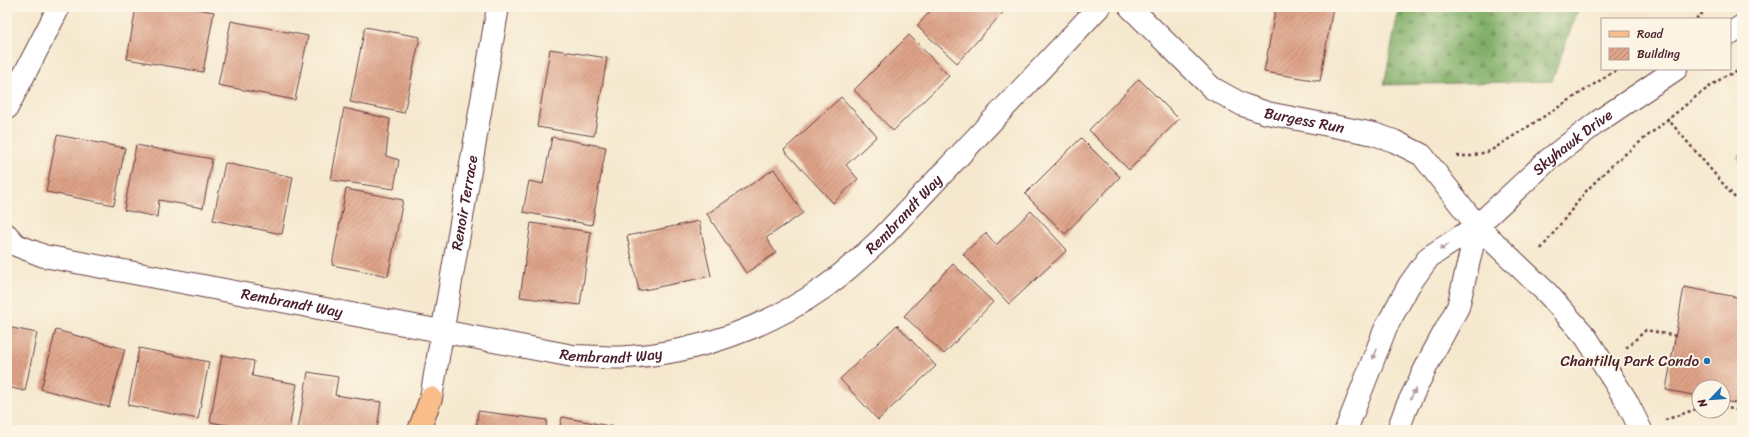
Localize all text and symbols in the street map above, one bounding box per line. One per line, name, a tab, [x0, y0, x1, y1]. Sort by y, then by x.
legend	[1601, 18, 1731, 70]
text: Road	[1637, 23, 1664, 45]
text: Building	[1637, 43, 1680, 65]
street label: Burgess Run	[1262, 100, 1347, 141]
street label: Skyhawk Drive	[1526, 102, 1618, 182]
street label: Renoir Terrace	[444, 153, 485, 252]
street label: Rembrandt Way	[859, 168, 949, 261]
one-way arrow	[1439, 243, 1450, 251]
street label: Rembrandt Way	[239, 281, 345, 325]
street label: Rembrandt Way	[557, 340, 664, 371]
place label: Chantilly Park Condo	[1561, 348, 1699, 374]
one-way arrow	[1372, 349, 1378, 361]
marker: Chantilly Park Condo	[1702, 356, 1712, 366]
north arrow	[1691, 379, 1731, 419]
one-way arrow	[1410, 388, 1416, 400]
text: N	[1692, 395, 1713, 411]

